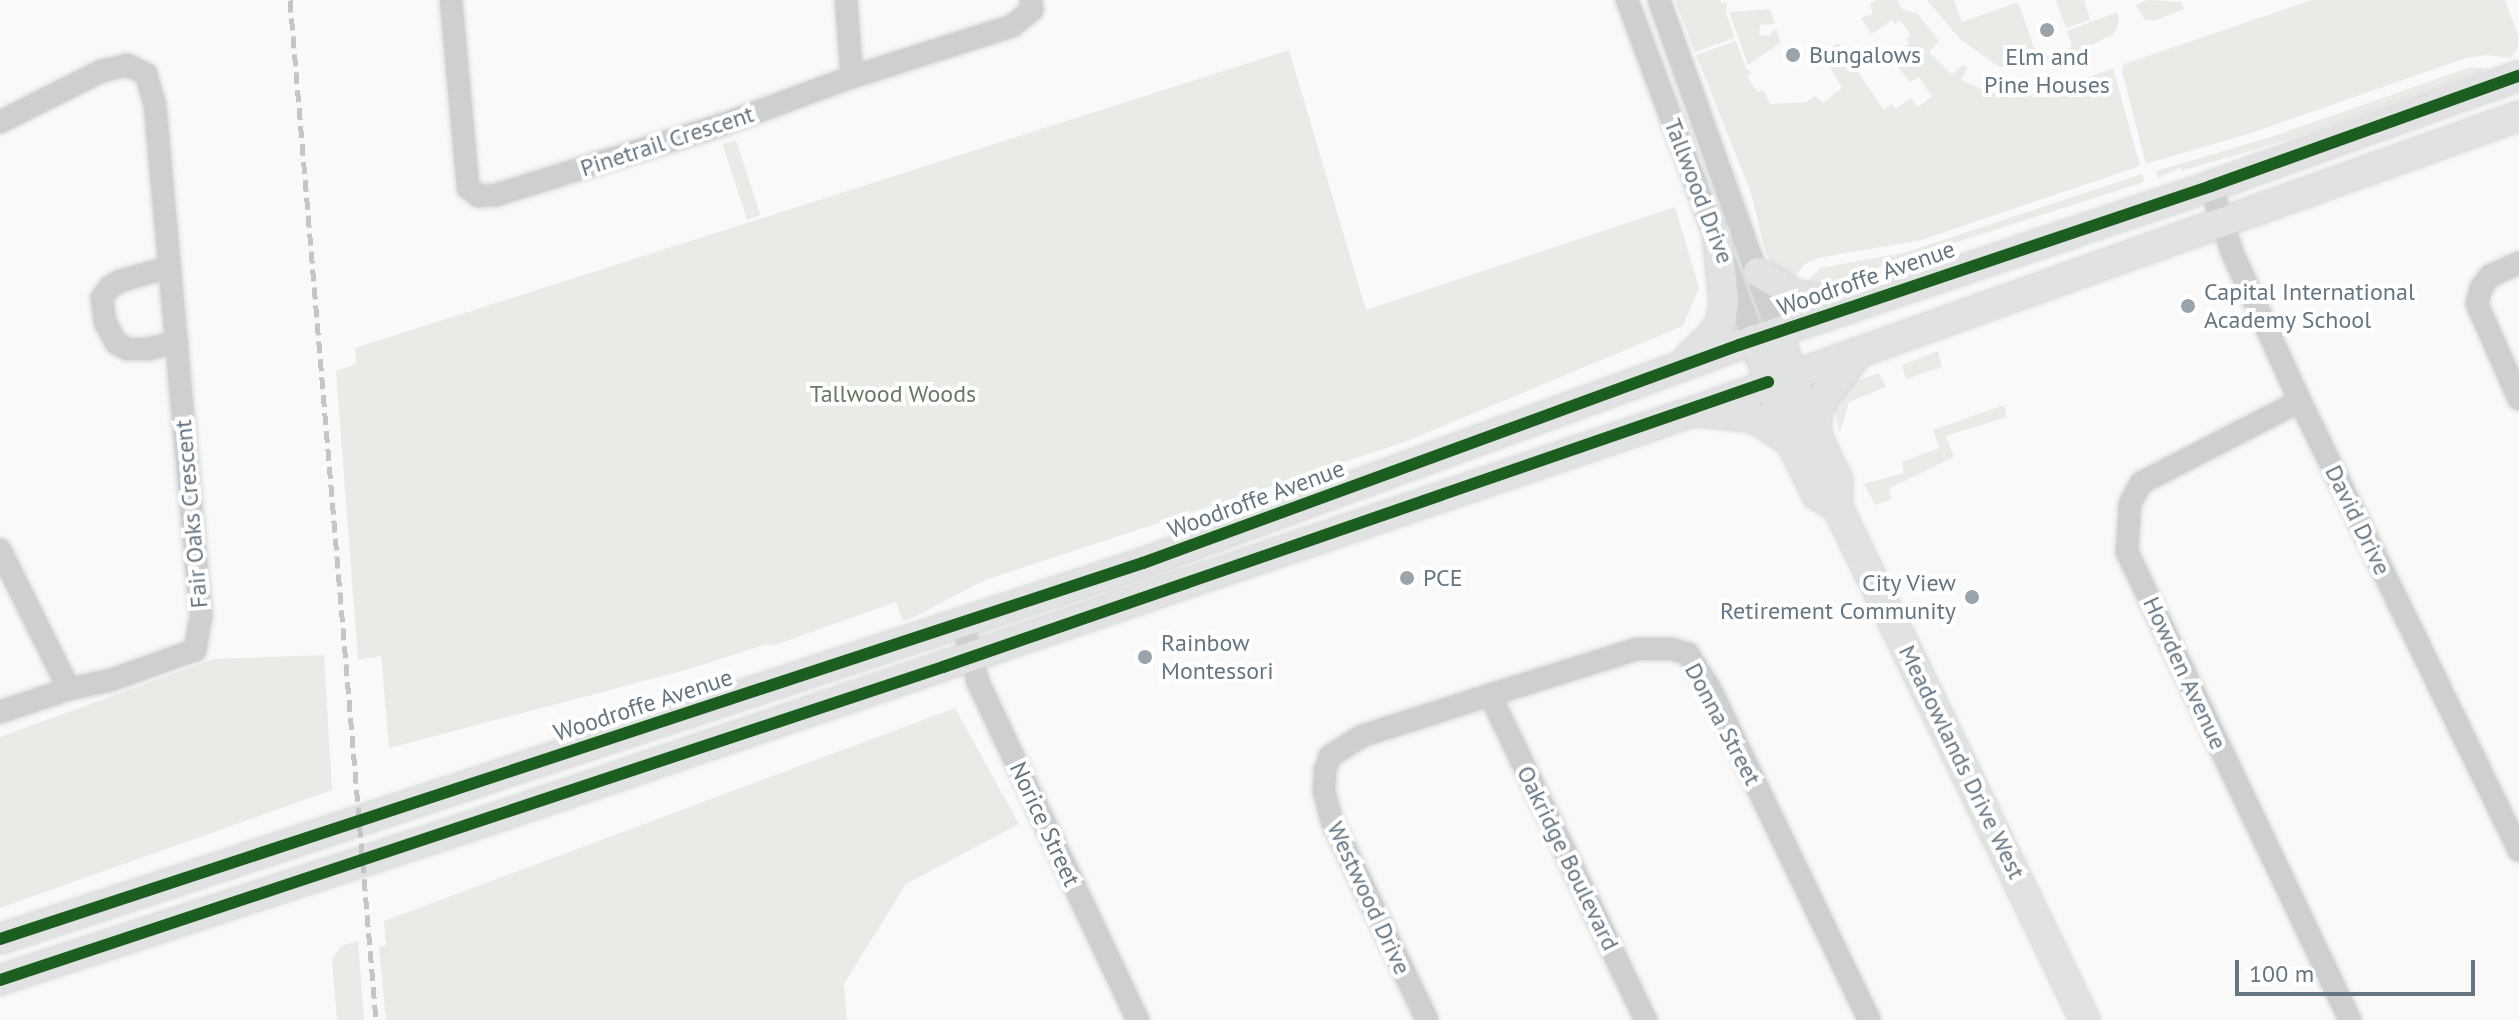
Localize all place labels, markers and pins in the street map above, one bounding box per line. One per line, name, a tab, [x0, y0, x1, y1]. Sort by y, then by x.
marker: Elm and Pine Houses	[2038, 21, 2056, 39]
place label: Bungalows	[1809, 41, 1921, 69]
place label: Elm and Pine Houses	[1984, 43, 2110, 99]
marker: Bungalows	[1784, 46, 1802, 64]
place label: Capital International Academy School	[2204, 278, 2415, 334]
marker: Capital International Academy School	[2179, 297, 2197, 315]
place label: PCE	[1423, 564, 1463, 592]
marker: PCE	[1398, 569, 1416, 587]
place label: City View Retirement Community	[1720, 569, 1956, 625]
marker: City View Retirement Community	[1963, 588, 1981, 606]
place label: Rainbow Montessori	[1161, 629, 1274, 685]
marker: Rainbow Montessori	[1136, 648, 1154, 666]

